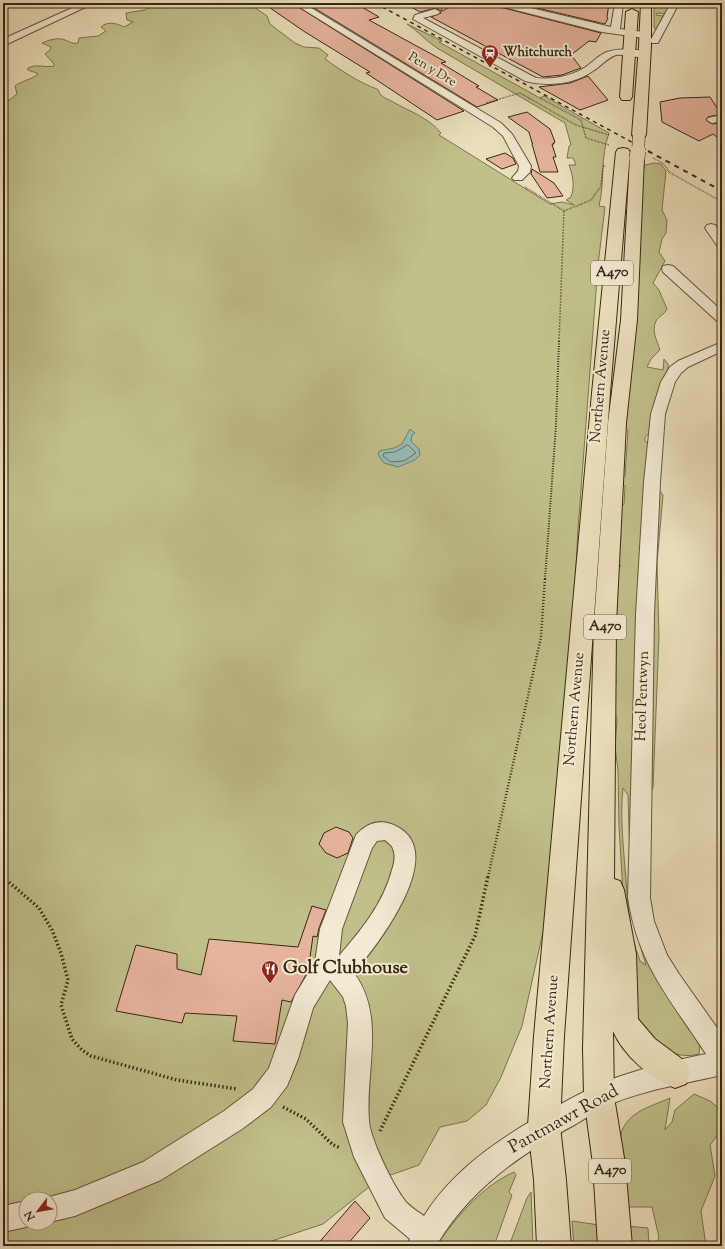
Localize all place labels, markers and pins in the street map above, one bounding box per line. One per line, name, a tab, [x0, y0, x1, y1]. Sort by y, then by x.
station icon: Whitchurch	[480, 43, 500, 68]
place label: Whitchurch	[503, 44, 573, 62]
place label: Golf Clubhouse	[283, 956, 409, 982]
restaurant icon: Golf Clubhouse	[260, 959, 280, 984]

